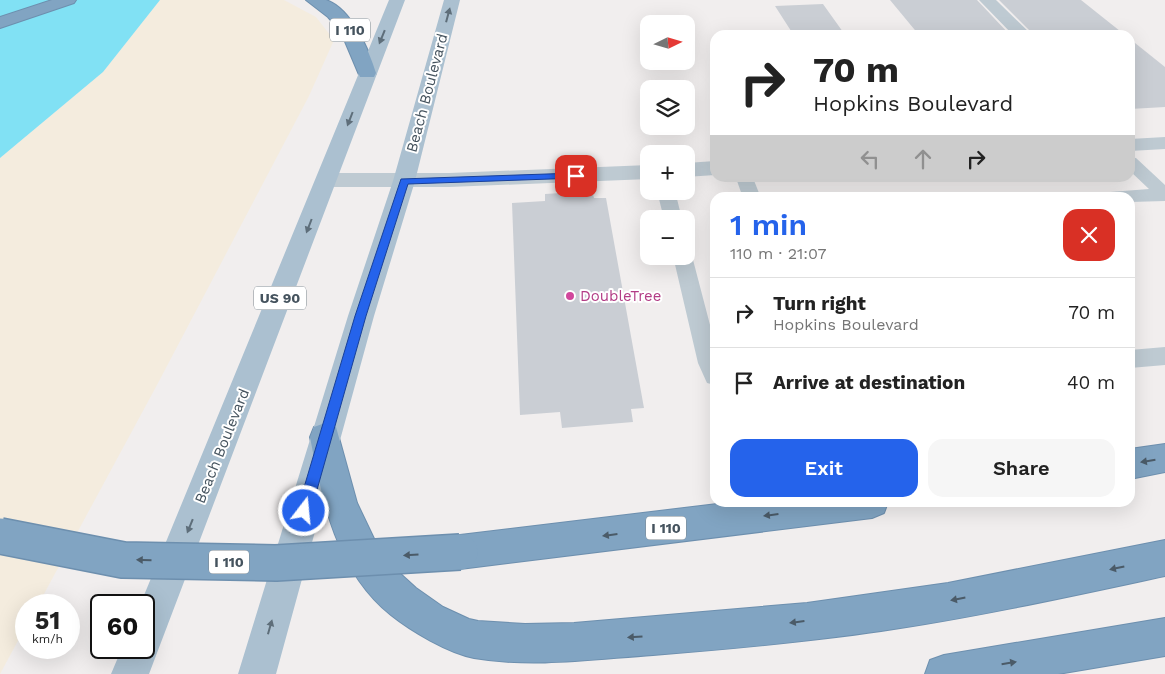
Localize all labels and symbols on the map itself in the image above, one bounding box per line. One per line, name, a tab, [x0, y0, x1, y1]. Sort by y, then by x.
one-way arrow	[444, 8, 452, 23]
north arrow	[640, 15, 695, 70]
road number: I 110	[330, 18, 370, 42]
one-way arrow	[378, 30, 386, 45]
street label: Beach Boulevard	[402, 32, 452, 154]
one-way arrow	[346, 112, 354, 127]
pin	[555, 155, 597, 197]
one-way arrow	[305, 219, 313, 234]
road number: US 90	[254, 286, 306, 310]
place label: DoubleTree	[580, 287, 661, 305]
marker: DoubleTree	[564, 290, 576, 302]
street label: Beach Boulevard	[191, 386, 253, 506]
one-way arrow	[1139, 457, 1155, 465]
position arrow	[277, 484, 329, 536]
one-way arrow	[763, 511, 779, 519]
road number: I 110	[646, 516, 686, 540]
one-way arrow	[186, 519, 194, 534]
one-way arrow	[602, 531, 618, 539]
road number: I 110	[209, 550, 249, 574]
one-way arrow	[403, 552, 419, 560]
one-way arrow	[135, 556, 151, 564]
one-way arrow	[1109, 565, 1125, 573]
speed limit sign: 60	[90, 594, 155, 659]
one-way arrow	[949, 596, 965, 604]
one-way arrow	[789, 618, 805, 626]
one-way arrow	[267, 620, 275, 635]
one-way arrow	[627, 634, 643, 642]
one-way arrow	[1002, 659, 1018, 667]

